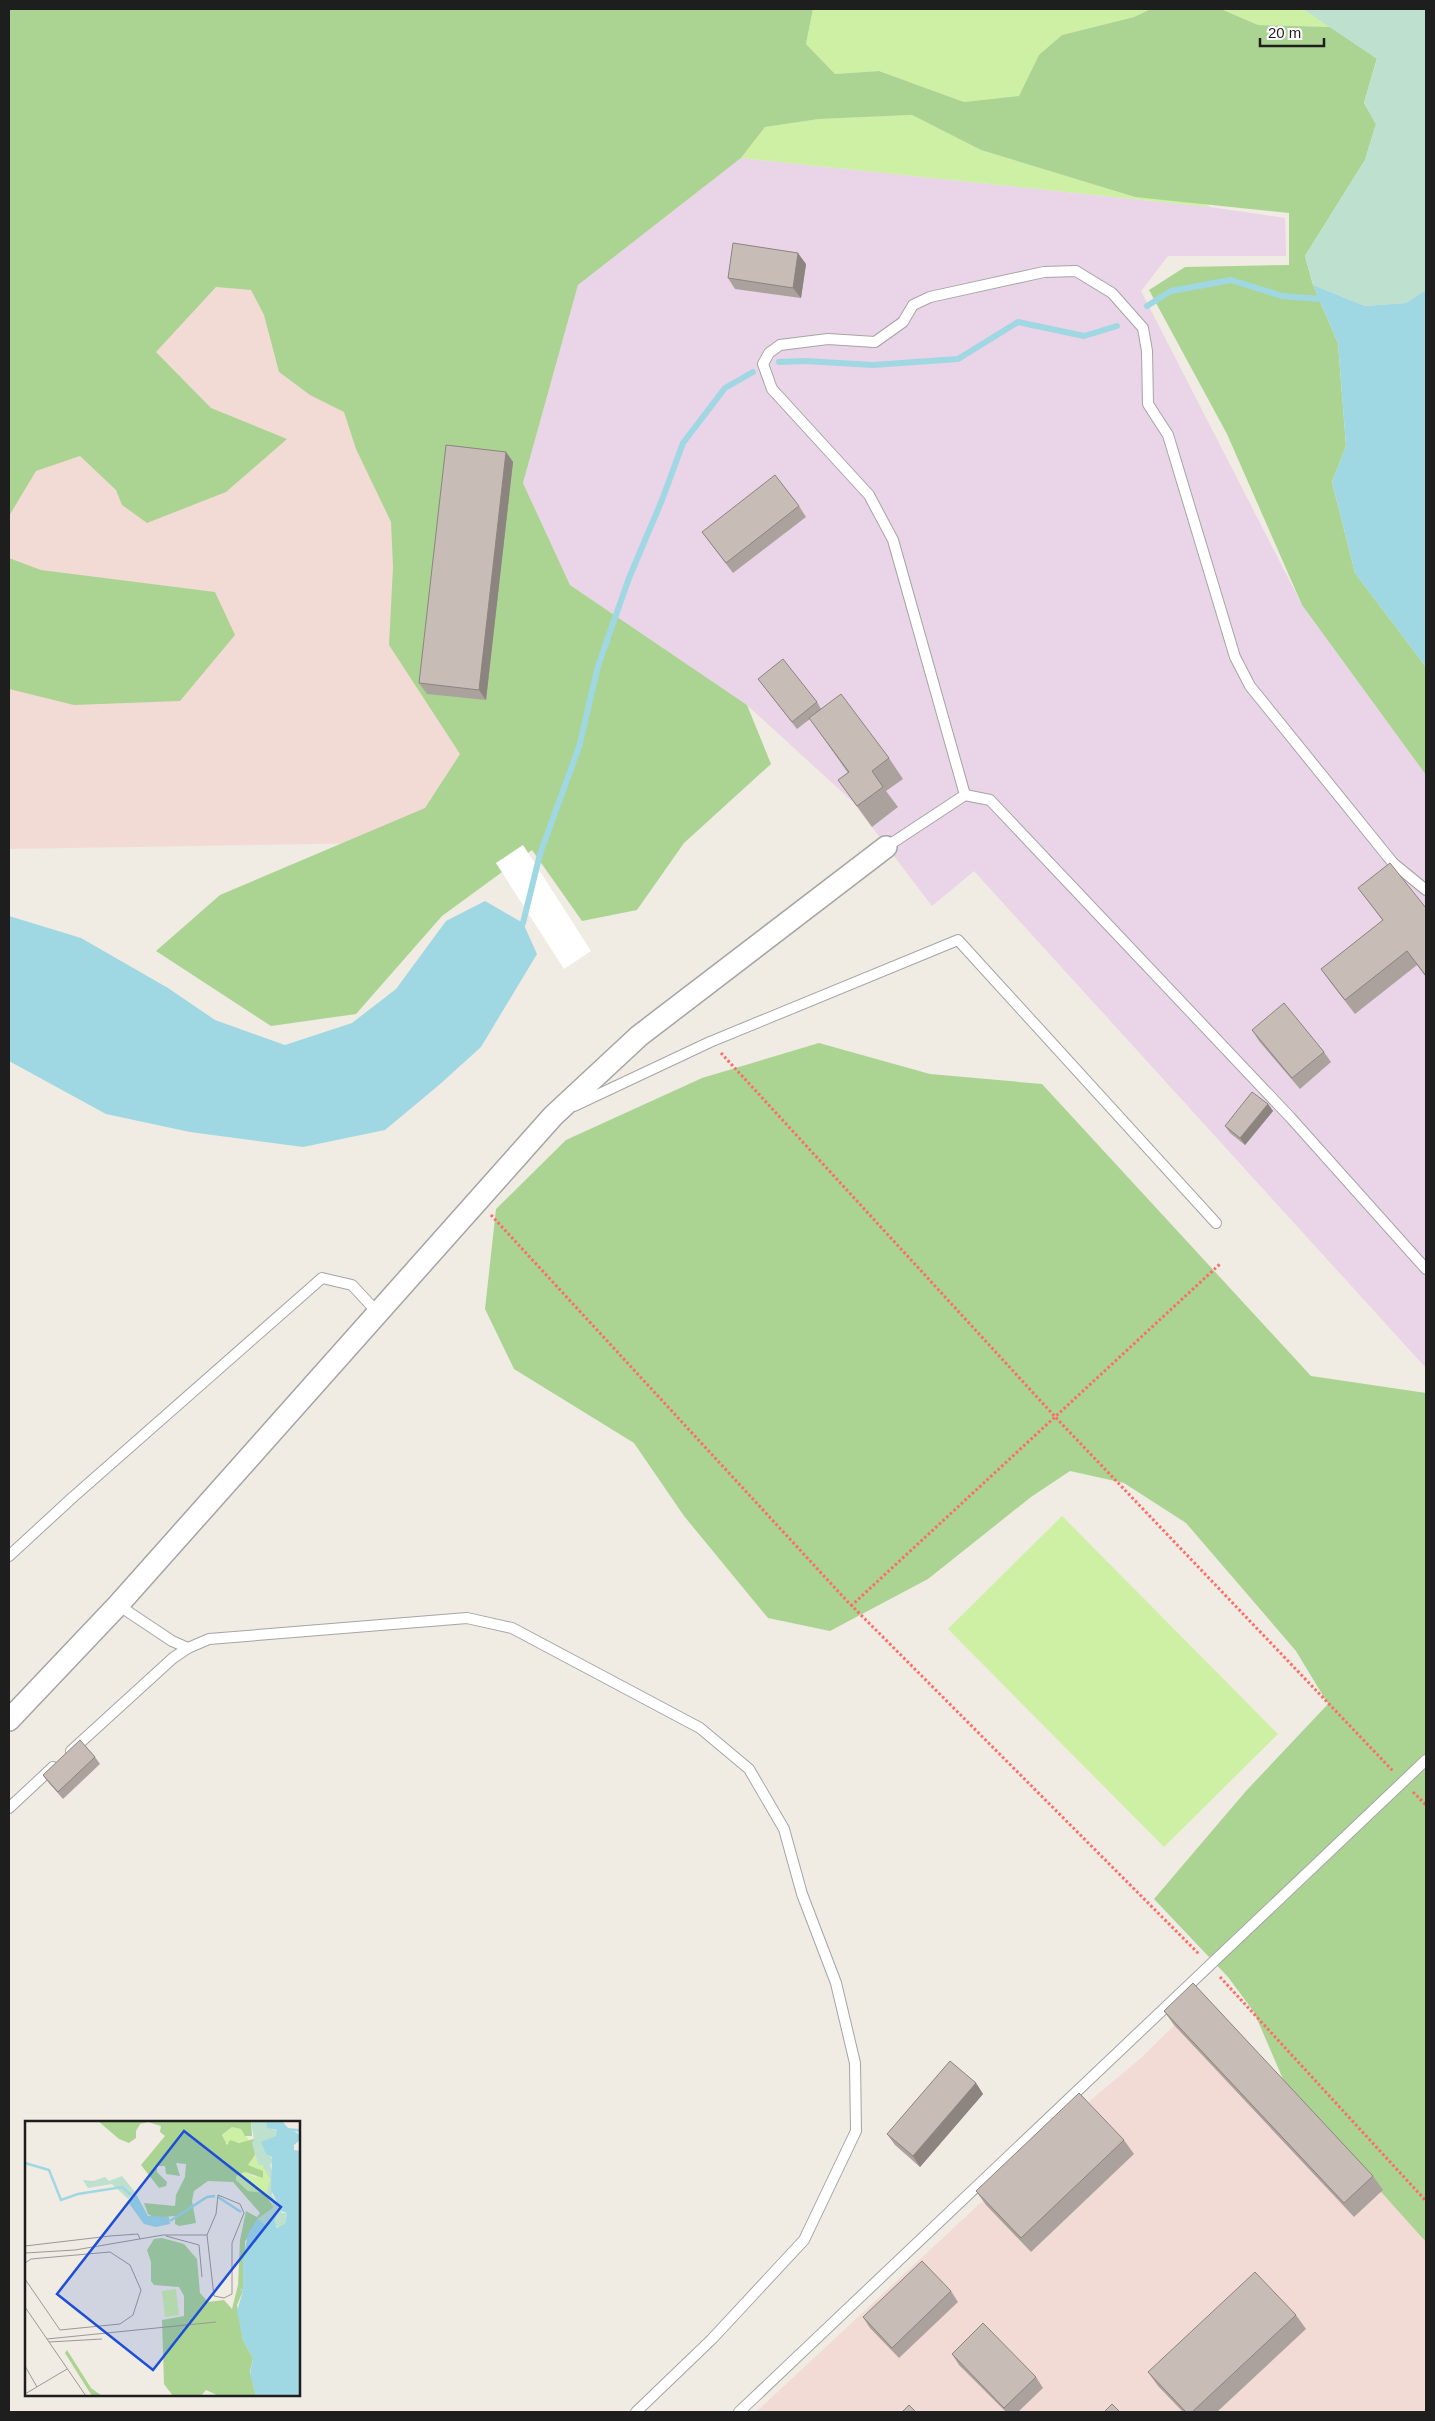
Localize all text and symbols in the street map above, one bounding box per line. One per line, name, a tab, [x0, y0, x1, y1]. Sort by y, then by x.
scale bar	[1260, 15, 1324, 47]
text: 20 m	[1268, 24, 1301, 41]
inset map	[25, 2121, 300, 2396]

